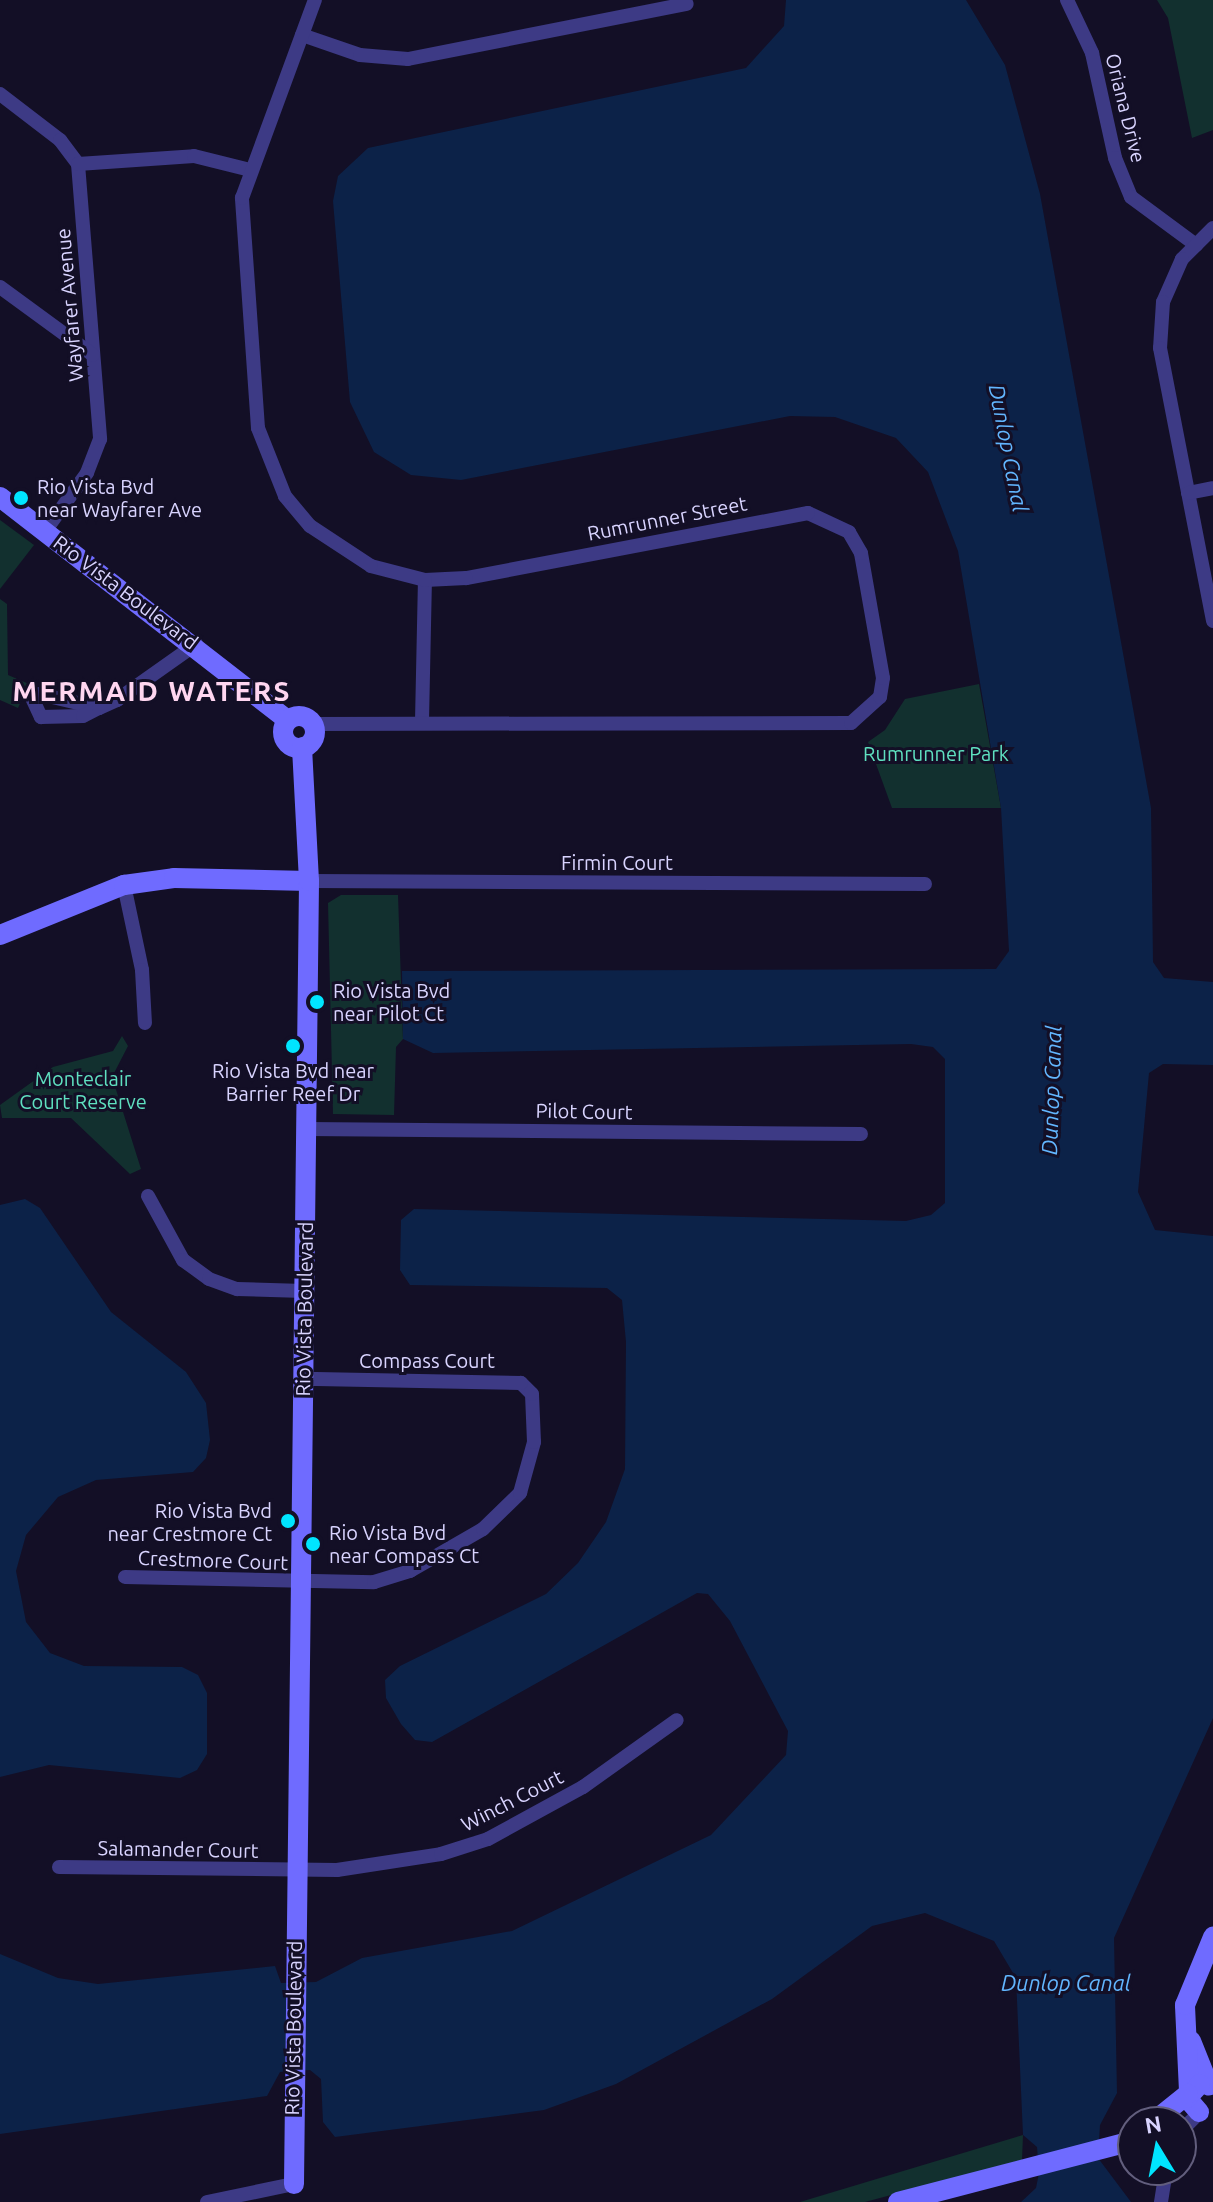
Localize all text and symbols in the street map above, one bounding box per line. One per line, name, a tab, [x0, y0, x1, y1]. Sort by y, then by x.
street label: Oriana Drive	[1101, 51, 1151, 165]
street label: Wayfarer Avenue	[50, 227, 88, 383]
water label: Dunlop Canal	[984, 382, 1034, 514]
place label: Rio Vista Bvd near Wayfarer Ave	[37, 474, 202, 521]
marker: Rio Vista Bvd near Wayfarer Ave	[12, 489, 30, 507]
street label: Rumrunner Street	[585, 491, 749, 545]
street label: Rio Vista Boulevard	[49, 530, 203, 654]
district label: MERMAID WATERS	[13, 674, 291, 708]
park label: Rumrunner Park	[863, 741, 1009, 765]
street label: Firmin Court	[561, 850, 673, 874]
place label: Rio Vista Bvd near Pilot Ct	[333, 978, 450, 1025]
marker: Rio Vista Bvd near Pilot Ct	[308, 993, 326, 1011]
water label: Dunlop Canal	[1036, 1025, 1066, 1155]
marker: Rio Vista Bvd near Barrier Reef Dr	[284, 1037, 302, 1055]
place label: Rio Vista Bvd near Barrier Reef Dr	[212, 1058, 374, 1105]
park label: Monteclair Court Reserve	[19, 1067, 147, 1114]
street label: Pilot Court	[535, 1098, 633, 1124]
street label: Rio Vista Boulevard	[290, 1222, 318, 1396]
street label: Compass Court	[359, 1348, 495, 1372]
place label: Rio Vista Bvd near Crestmore Ct	[107, 1498, 272, 1545]
marker: Rio Vista Bvd near Crestmore Ct	[279, 1512, 297, 1530]
place label: Rio Vista Bvd near Compass Ct	[329, 1520, 479, 1567]
marker: Rio Vista Bvd near Compass Ct	[304, 1535, 322, 1553]
street label: Crestmore Court	[137, 1545, 289, 1575]
street label: Winch Court	[457, 1764, 567, 1836]
street label: Salamander Court	[97, 1836, 259, 1862]
street label: Rio Vista Boulevard	[279, 1941, 307, 2115]
water label: Dunlop Canal	[1001, 1970, 1131, 1996]
north arrow	[1117, 2106, 1197, 2186]
text: N	[1143, 2110, 1163, 2138]

